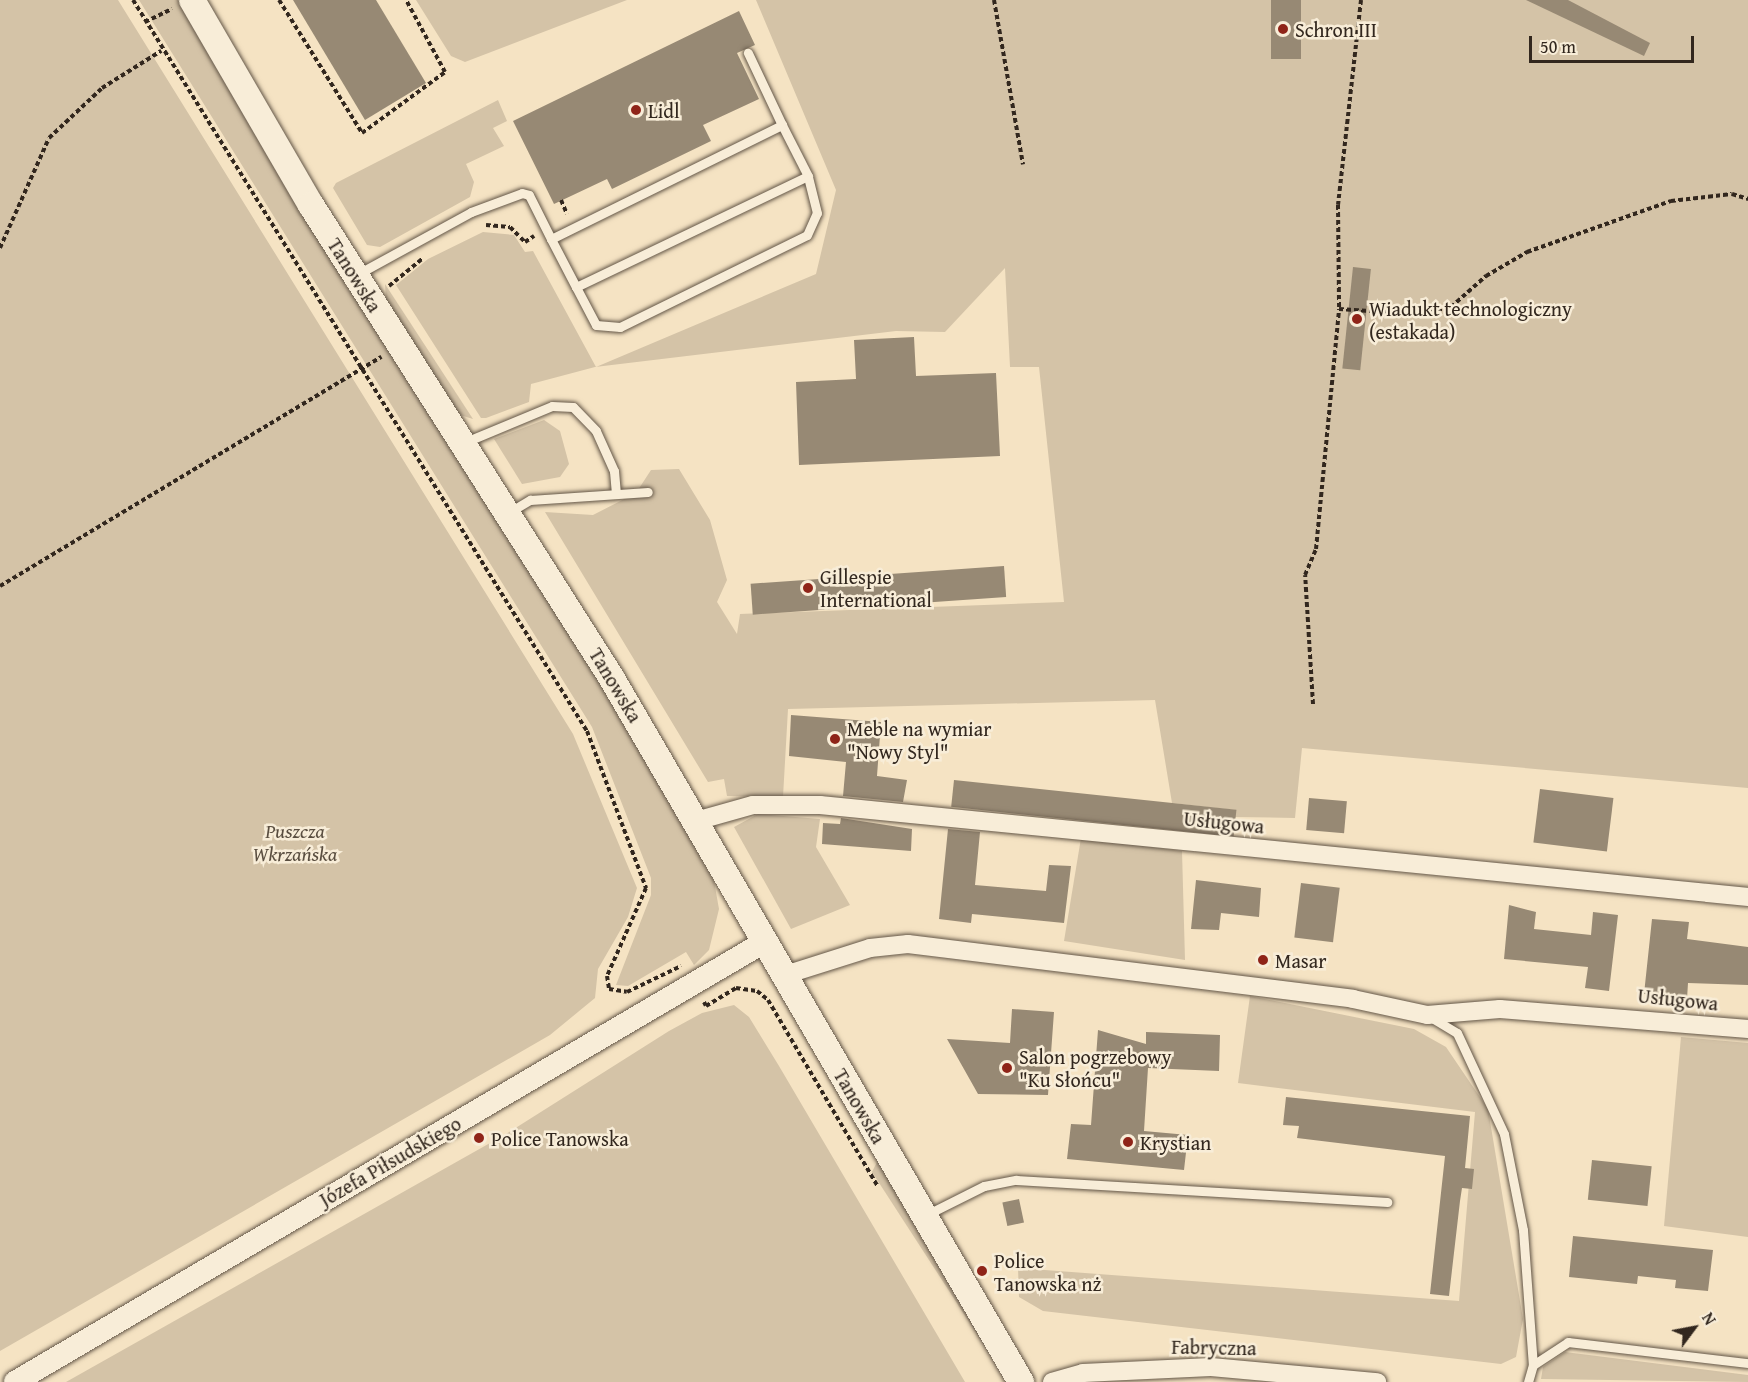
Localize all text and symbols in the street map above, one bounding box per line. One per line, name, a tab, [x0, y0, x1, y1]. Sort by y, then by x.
place label: Schron III	[1295, 17, 1377, 41]
marker: Schron III	[1276, 22, 1290, 36]
scale bar	[1532, 24, 1697, 62]
text: 50 m	[1540, 33, 1576, 60]
place label: Lidl	[648, 98, 680, 122]
marker: Lidl	[629, 103, 643, 117]
street label: Tanowska	[323, 234, 387, 316]
place label: Wiadukt technologiczny (estakada)	[1369, 296, 1572, 343]
marker: Wiadukt technologiczny (estakada)	[1350, 312, 1364, 326]
place label: Gillespie International	[820, 564, 932, 611]
marker: Gillespie International	[801, 581, 815, 595]
street label: Tanowska	[584, 643, 648, 727]
place label: Meble na wymiar "Nowy Styl"	[847, 716, 991, 763]
marker: Meble na wymiar "Nowy Styl"	[828, 732, 842, 746]
street label: Usługowa	[1182, 806, 1266, 838]
park label: Puszcza Wkrzańska	[253, 818, 337, 865]
place label: Masar	[1275, 948, 1326, 972]
marker: Masar	[1256, 953, 1270, 967]
street label: Usługowa	[1636, 983, 1720, 1015]
place label: Salon pogrzebowy "Ku Słońcu"	[1019, 1044, 1171, 1091]
marker: Salon pogrzebowy "Ku Słońcu"	[1000, 1061, 1014, 1075]
street label: Tanowska	[829, 1064, 891, 1148]
street label: Józefa Piłsudskiego	[315, 1111, 465, 1211]
place label: Police Tanowska	[491, 1126, 629, 1150]
place label: Krystian	[1140, 1130, 1211, 1154]
marker: Police Tanowska	[472, 1131, 486, 1145]
marker: Krystian	[1121, 1135, 1135, 1149]
place label: Police Tanowska nż	[994, 1248, 1101, 1295]
marker: Police Tanowska nż	[975, 1264, 989, 1278]
north arrow	[1664, 1298, 1724, 1358]
text: N	[1696, 1308, 1722, 1329]
street label: Fabryczna	[1171, 1334, 1257, 1360]

